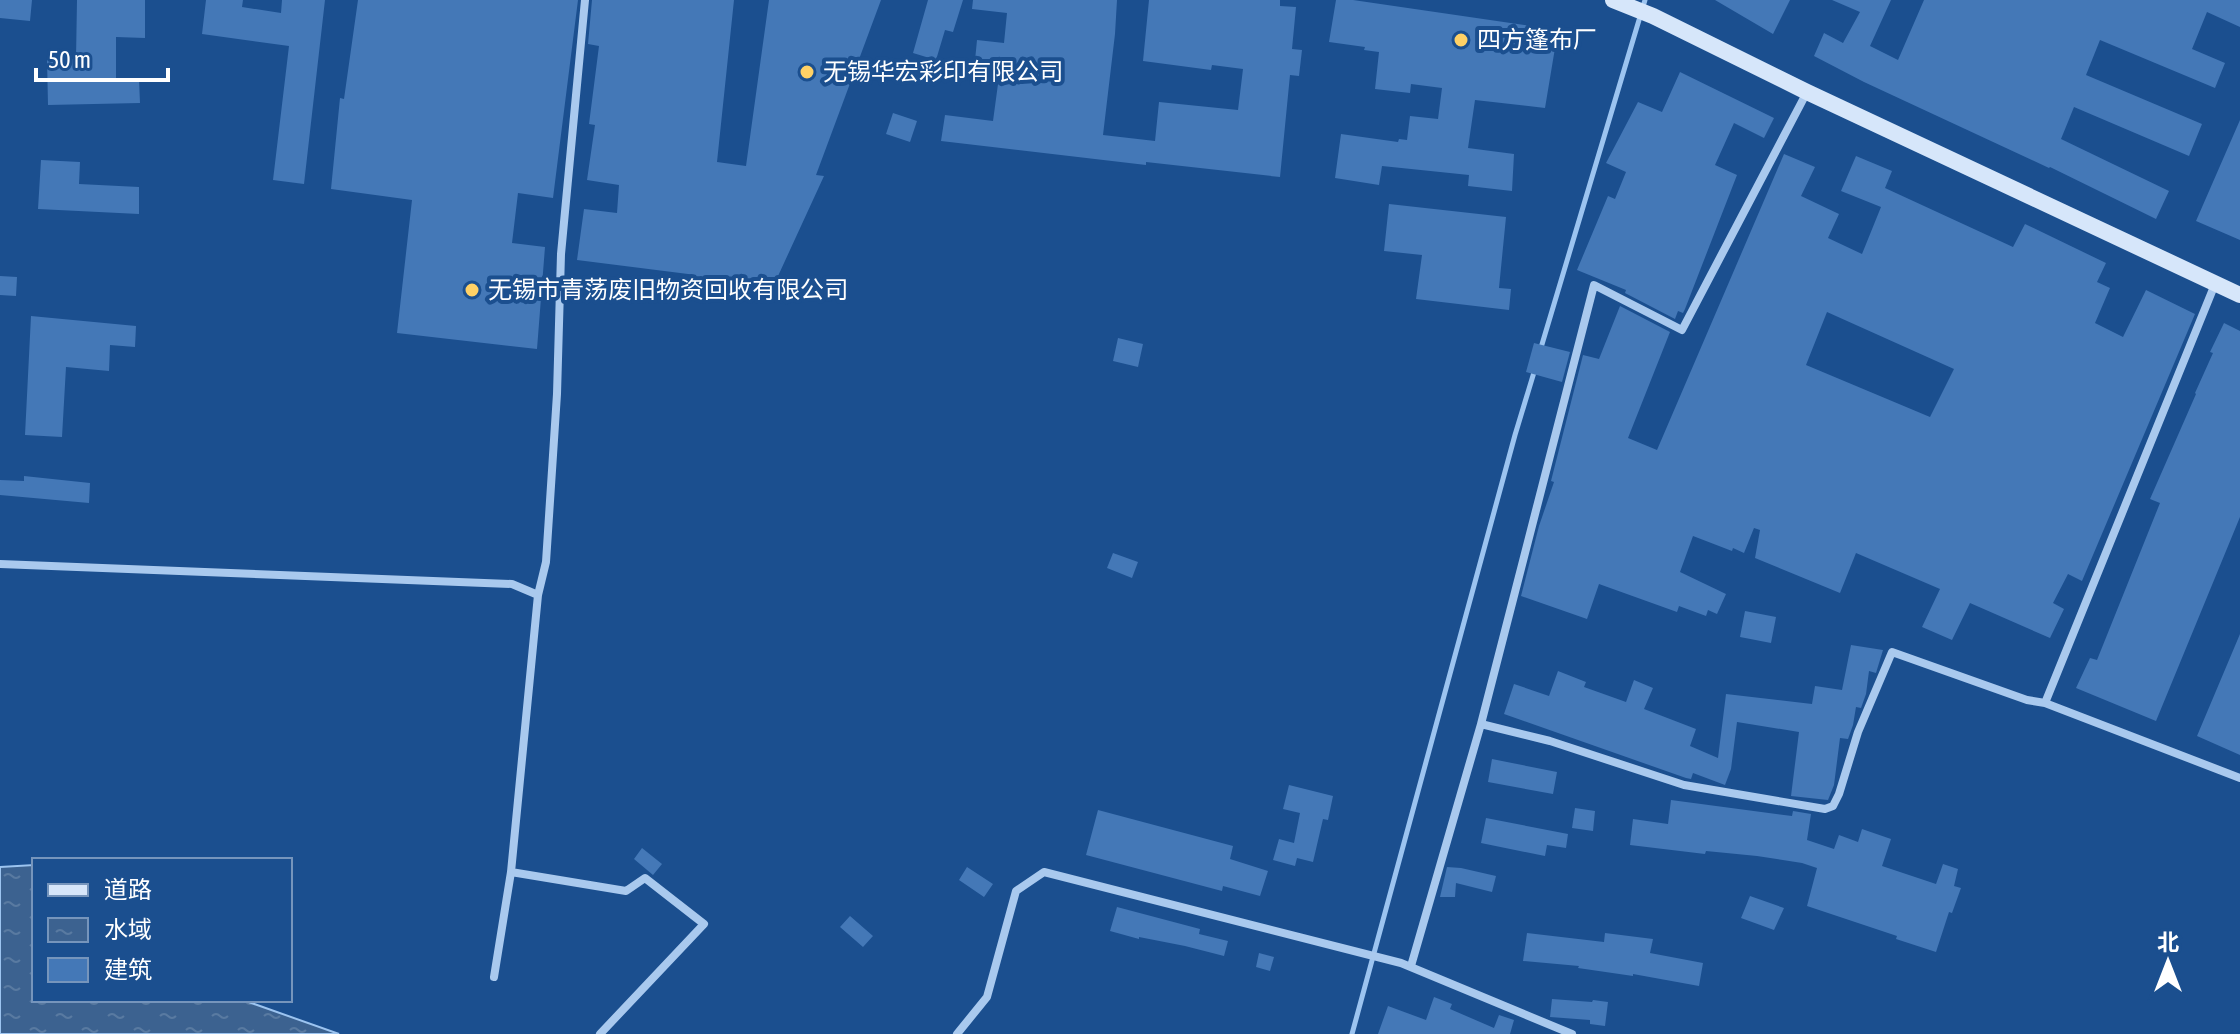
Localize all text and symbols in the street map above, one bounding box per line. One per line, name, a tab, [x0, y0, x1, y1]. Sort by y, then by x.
place label: 四方篷布厂	[1477, 26, 1597, 53]
marker: 四方篷布厂	[1452, 31, 1470, 49]
scale bar	[36, 32, 168, 82]
text: 50 m	[48, 46, 91, 73]
place label: 无锡华宏彩印有限公司	[823, 58, 1063, 85]
marker: 无锡华宏彩印有限公司	[798, 63, 816, 81]
place label: 无锡市青荡废旧物资回收有限公司	[488, 276, 848, 303]
marker: 无锡市青荡废旧物资回收有限公司	[463, 281, 481, 299]
legend	[32, 858, 292, 1002]
text: 道路	[104, 876, 152, 903]
text: 水域	[104, 916, 152, 943]
north arrow	[2128, 922, 2208, 1002]
text: 北	[2157, 929, 2179, 955]
text: 建筑	[104, 956, 152, 983]

